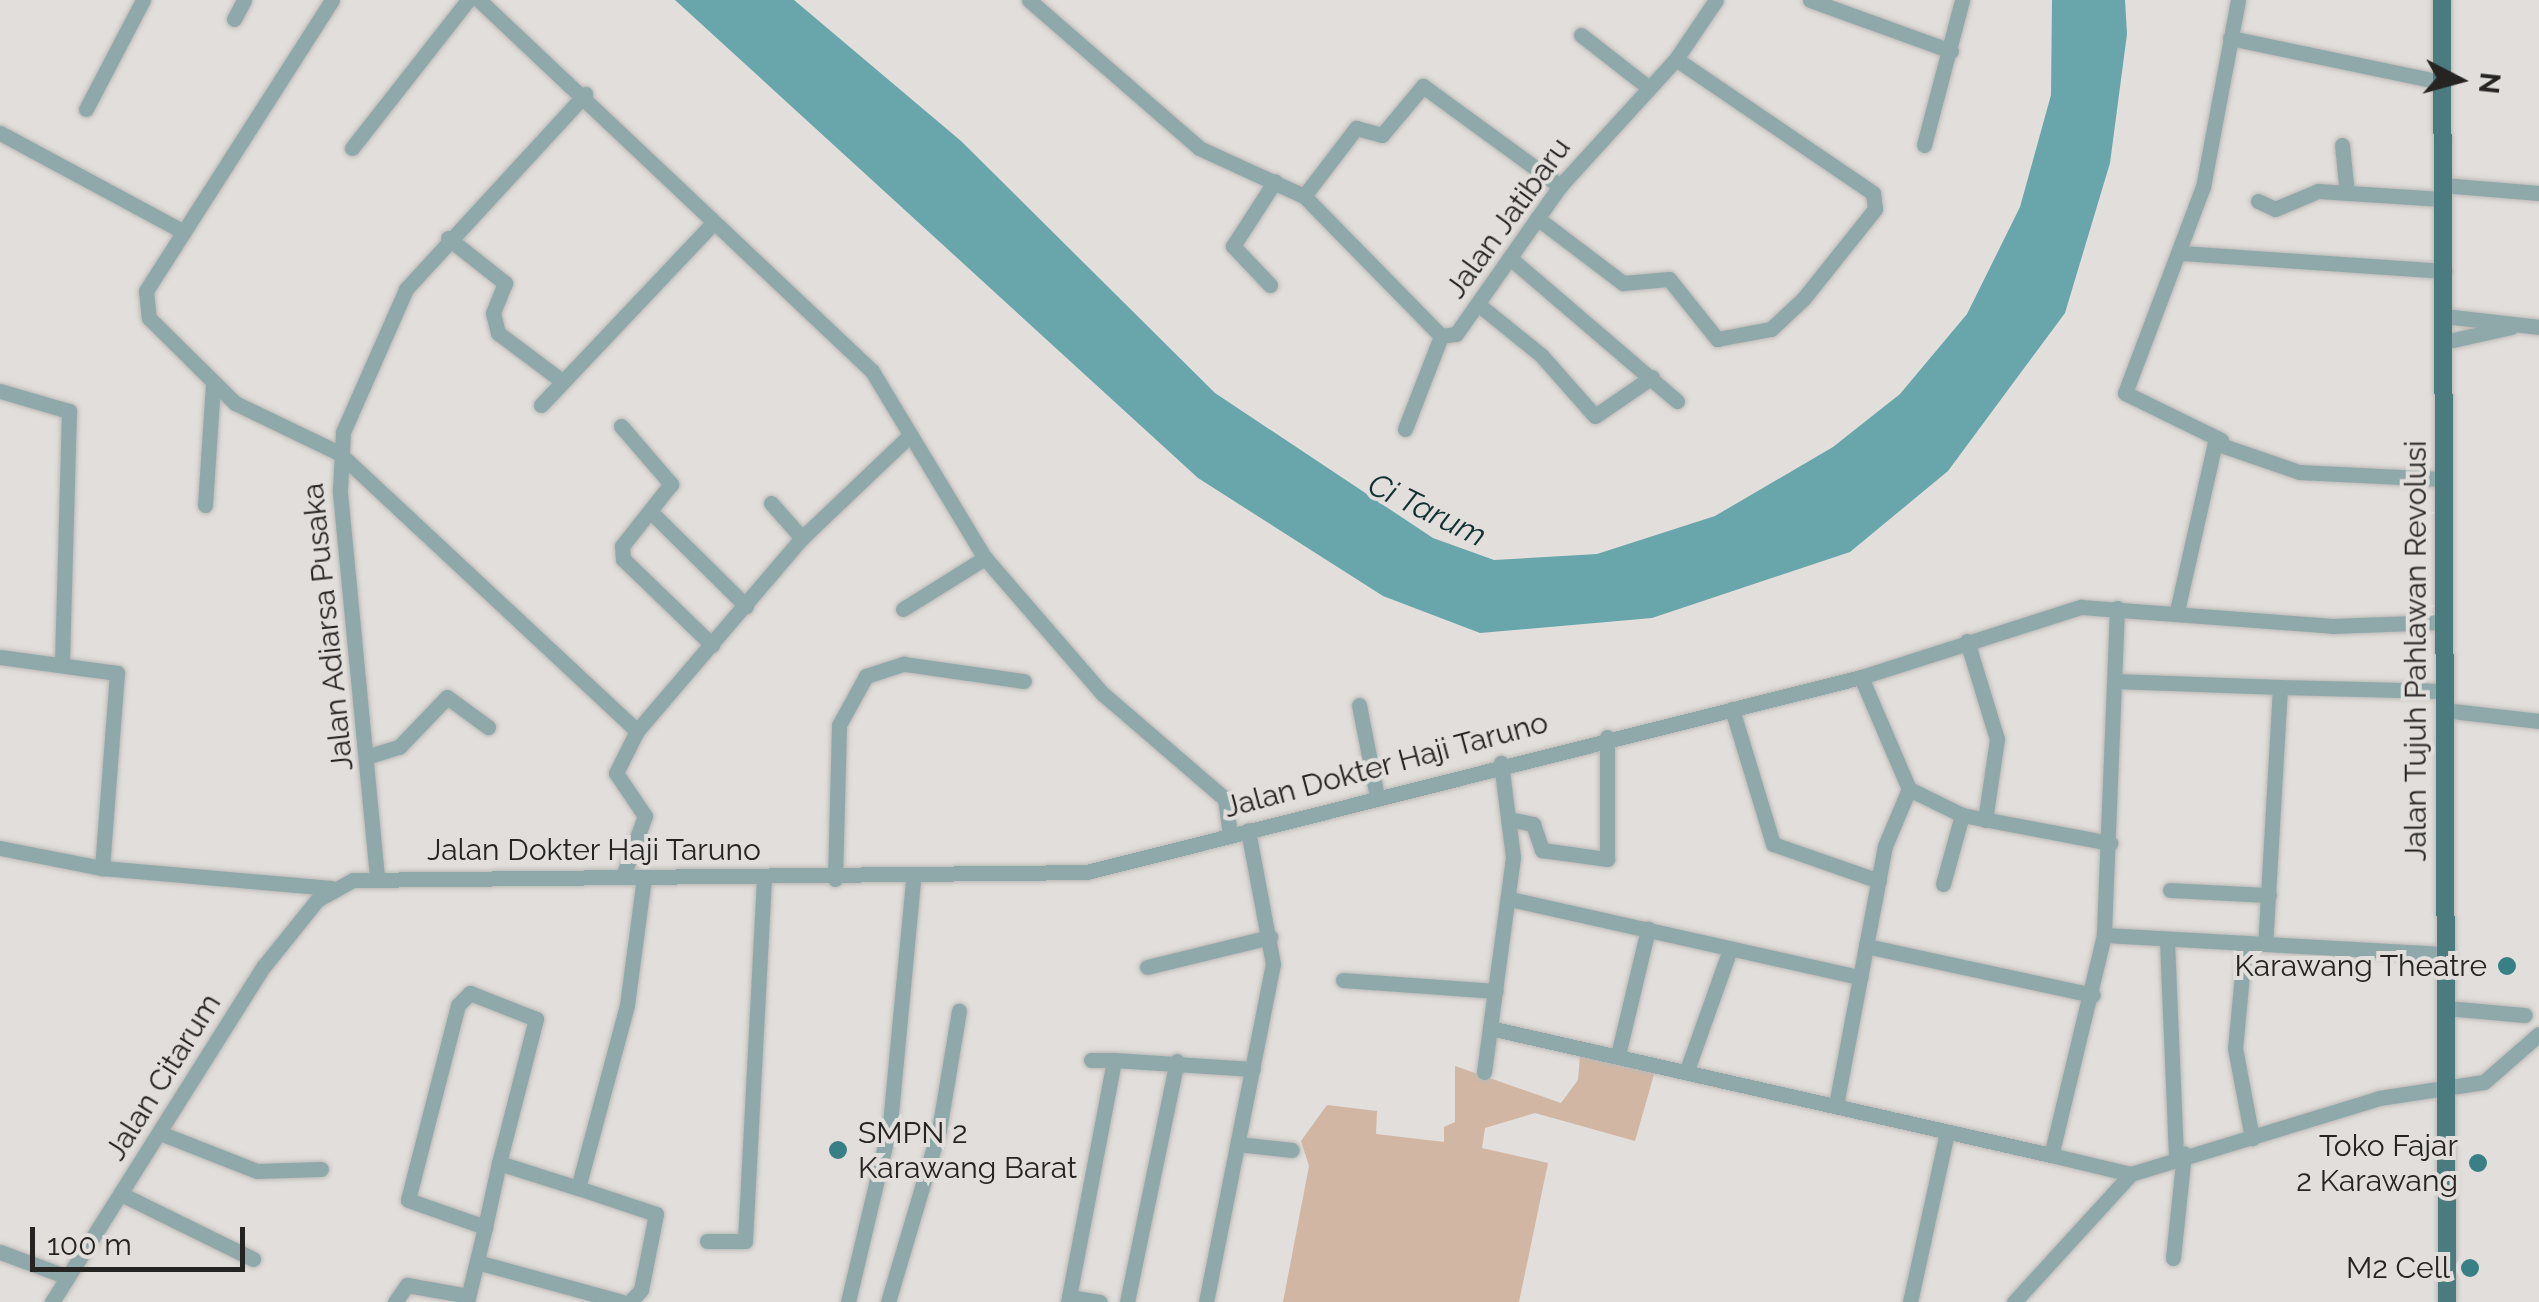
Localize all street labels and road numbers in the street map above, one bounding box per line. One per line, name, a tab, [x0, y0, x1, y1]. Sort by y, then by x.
street label: Jalan Jatibaru	[1437, 130, 1579, 306]
street label: Jalan Tujuh Pahlawan Revolusi	[2398, 440, 2434, 862]
street label: Jalan Adiarsa Pusaka	[295, 481, 361, 773]
street label: Jalan Dokter Haji Taruno	[1219, 704, 1553, 826]
street label: Jalan Dokter Haji Taruno	[426, 832, 762, 868]
street label: Jalan Citarum	[97, 987, 229, 1167]

